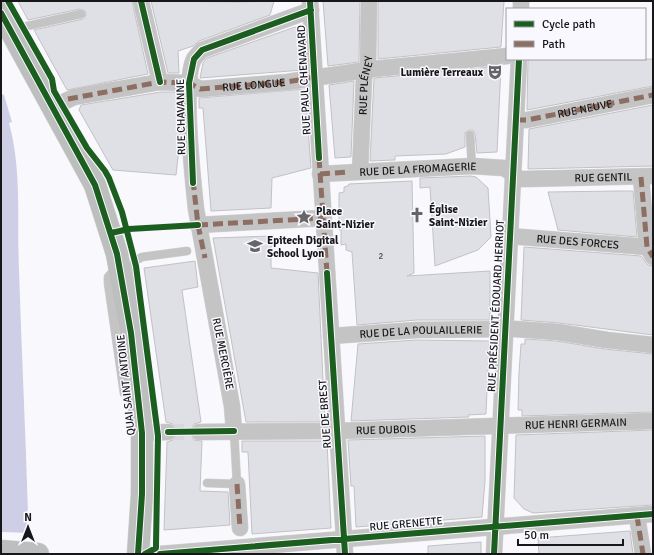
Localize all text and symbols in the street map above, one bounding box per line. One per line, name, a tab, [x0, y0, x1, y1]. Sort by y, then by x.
legend	[506, 8, 646, 60]
text: Cycle path	[542, 17, 595, 32]
street label: RUE PAUL CHENAVARD	[295, 25, 313, 135]
text: Path	[542, 37, 565, 52]
street label: RUE PLÉNEY	[356, 55, 375, 115]
theatre icon: Lumière Terreaux	[486, 63, 504, 81]
place label: Lumière Terreaux	[400, 66, 484, 79]
street label: RUE LONGUE	[222, 76, 286, 94]
street label: RUE CHAVANNE	[174, 79, 188, 155]
street label: RUE NEUVE	[556, 97, 614, 120]
street label: RUE DE LA FROMAGERIE	[359, 159, 477, 178]
street label: RUE GENTIL	[574, 170, 633, 184]
place label: Église Saint-Nizier	[429, 202, 488, 229]
place label: Place Saint-Nizier	[316, 205, 375, 231]
church icon: Église Saint-Nizier	[408, 206, 426, 224]
place icon: Place Saint-Nizier	[295, 208, 313, 226]
street label: RUE PRÉSIDENT ÉDOUARD HERRIOT	[484, 219, 507, 393]
street label: RUE DES FORCES	[536, 232, 620, 251]
place label: Epitech Digital School Lyon	[267, 234, 339, 260]
school or university icon: Epitech Digital School Lyon	[246, 237, 264, 255]
house number: 2	[379, 251, 384, 262]
street label: RUE MERCIÈRE	[210, 317, 237, 391]
street label: RUE DE LA POULAILLERIE	[359, 323, 482, 341]
street label: QUAI SAINT ANTOINE	[114, 334, 138, 436]
street label: RUE DE BREST	[316, 379, 334, 449]
street label: RUE HENRI GERMAIN	[525, 415, 627, 432]
street label: RUE DUBOIS	[356, 422, 416, 437]
north arrow	[8, 507, 48, 547]
text: N	[24, 511, 32, 524]
street label: RUE GRENETTE	[369, 514, 443, 534]
scale bar	[518, 521, 623, 547]
text: 50 m	[524, 528, 549, 543]

